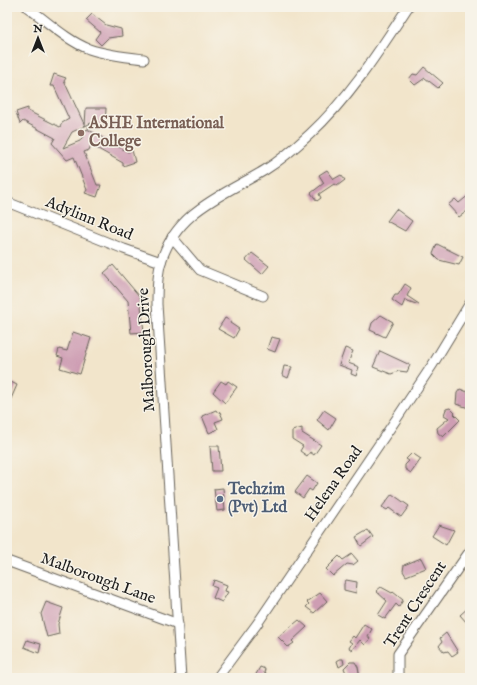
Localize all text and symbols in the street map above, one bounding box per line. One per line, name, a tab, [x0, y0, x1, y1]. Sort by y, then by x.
north arrow	[18, 18, 58, 58]
text: N	[32, 22, 43, 36]
place label: ASHE International College	[88, 114, 225, 152]
marker: ASHE International College	[76, 128, 86, 138]
street label: Adylinn Road	[42, 192, 136, 246]
street label: Malborough Drive	[134, 287, 160, 413]
street label: Helena Road	[301, 442, 368, 526]
place label: Techzim (Pvt) Ltd	[227, 480, 287, 518]
marker: Techzim (Pvt) Ltd	[215, 494, 225, 504]
street label: Malborough Lane	[38, 549, 158, 609]
street label: Trent Crescent	[381, 557, 452, 652]

